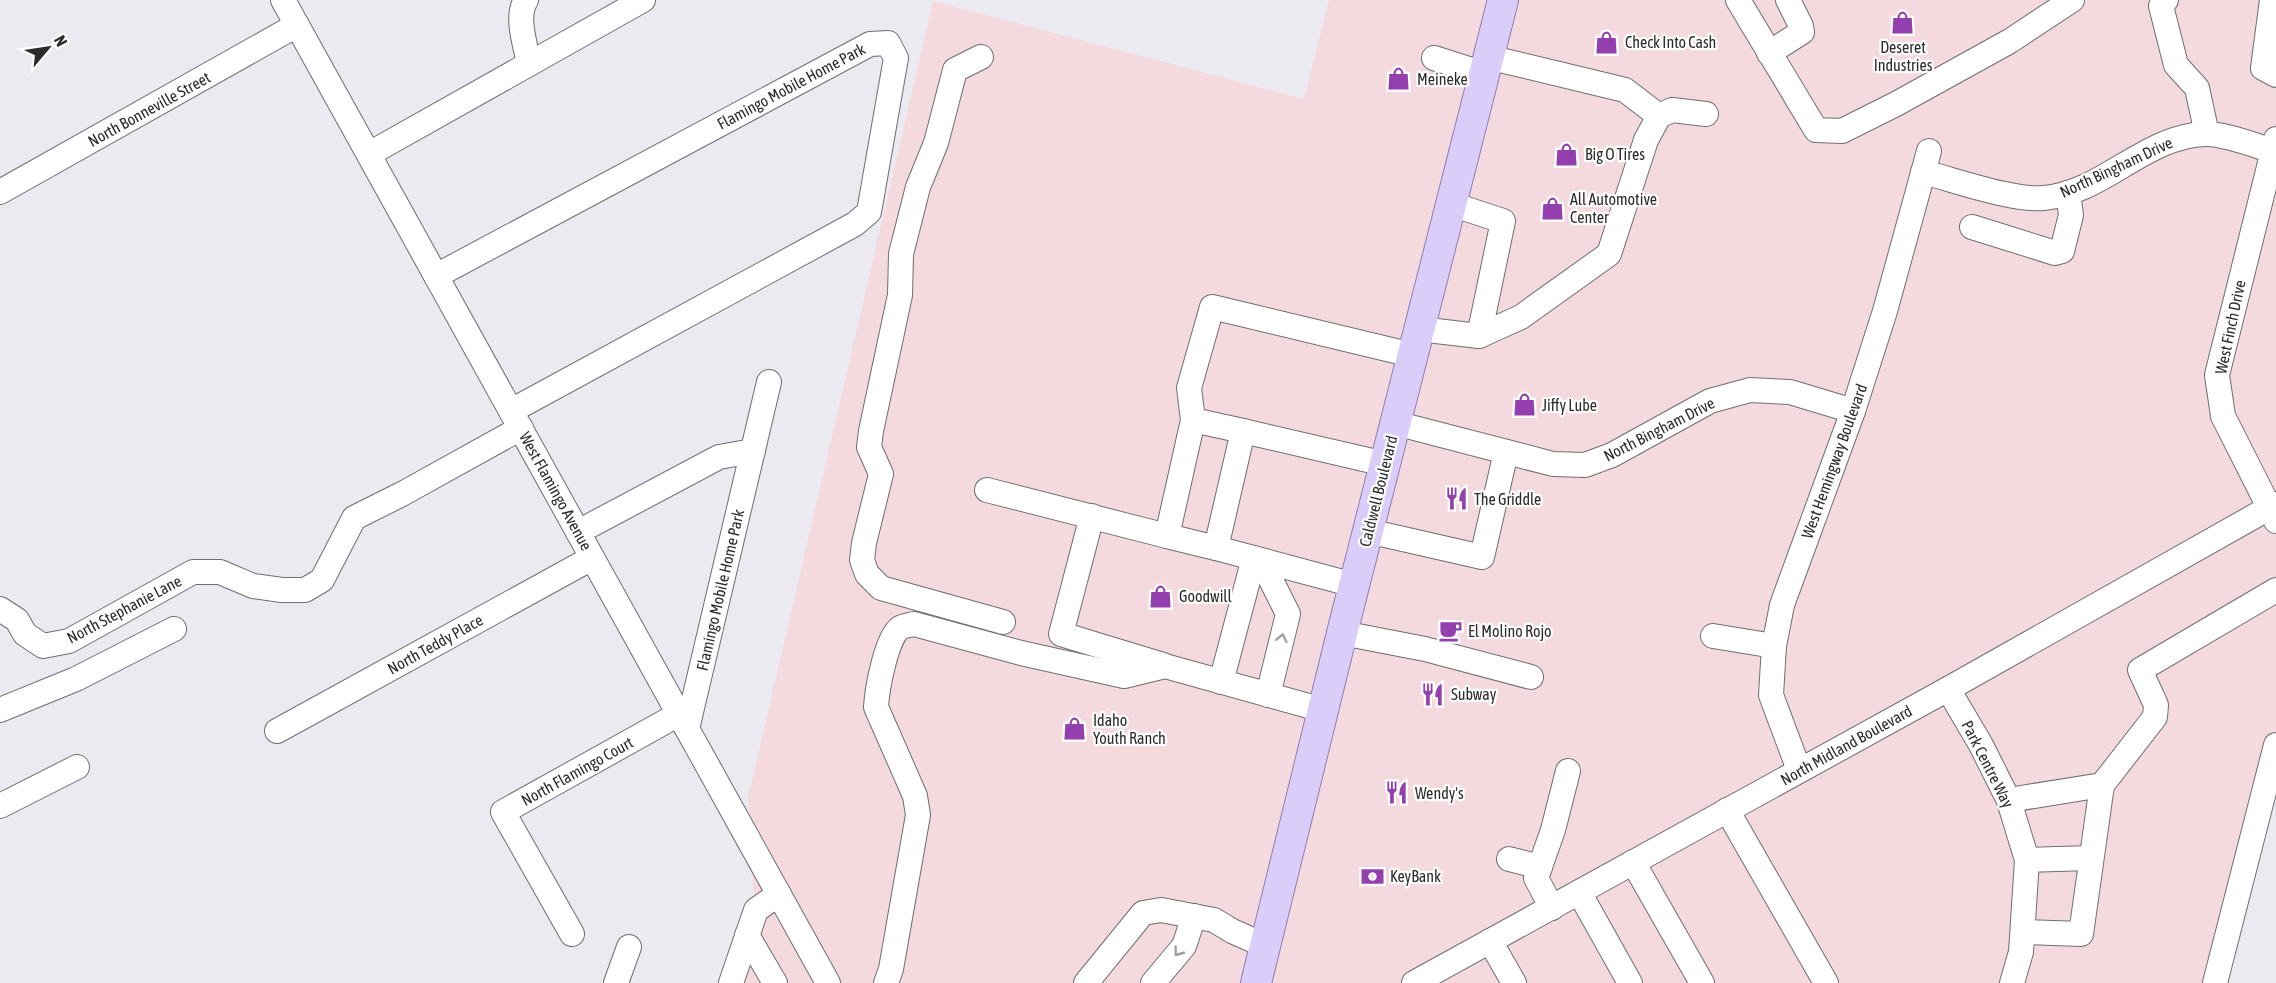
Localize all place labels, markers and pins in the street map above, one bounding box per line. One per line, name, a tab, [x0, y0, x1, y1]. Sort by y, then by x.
shop icon: Deseret Industries	[1890, 9, 1916, 35]
shop icon: Check Into Cash	[1594, 29, 1620, 55]
place label: Check Into Cash	[1625, 33, 1716, 51]
place label: Deseret Industries	[1874, 38, 1933, 74]
shop icon: Meineke	[1386, 66, 1412, 92]
place label: Meineke	[1417, 70, 1468, 88]
shop icon: Big O Tires	[1554, 141, 1580, 167]
place label: Big O Tires	[1585, 145, 1645, 164]
place label: All Automotive Center	[1570, 190, 1657, 226]
shop icon: All Automotive Center	[1539, 195, 1565, 221]
shop icon: Jiffy Lube	[1511, 392, 1537, 418]
place label: Jiffy Lube	[1542, 396, 1597, 415]
restaurant icon: The Griddle	[1443, 486, 1469, 512]
place label: The Griddle	[1474, 490, 1541, 508]
shop icon: Goodwill	[1148, 583, 1174, 609]
place label: Goodwill	[1179, 587, 1233, 605]
cafe icon: El Molino Rojo	[1437, 618, 1463, 644]
place label: El Molino Rojo	[1468, 622, 1552, 641]
restaurant icon: Subway	[1420, 681, 1446, 707]
place label: Subway	[1451, 685, 1497, 704]
place label: Idaho Youth Ranch	[1093, 711, 1166, 747]
shop icon: Idaho Youth Ranch	[1062, 716, 1088, 742]
restaurant icon: Wendy's	[1384, 780, 1410, 806]
place label: Wendy's	[1415, 784, 1464, 803]
bank icon: KeyBank	[1359, 863, 1385, 889]
place label: KeyBank	[1390, 867, 1441, 886]

